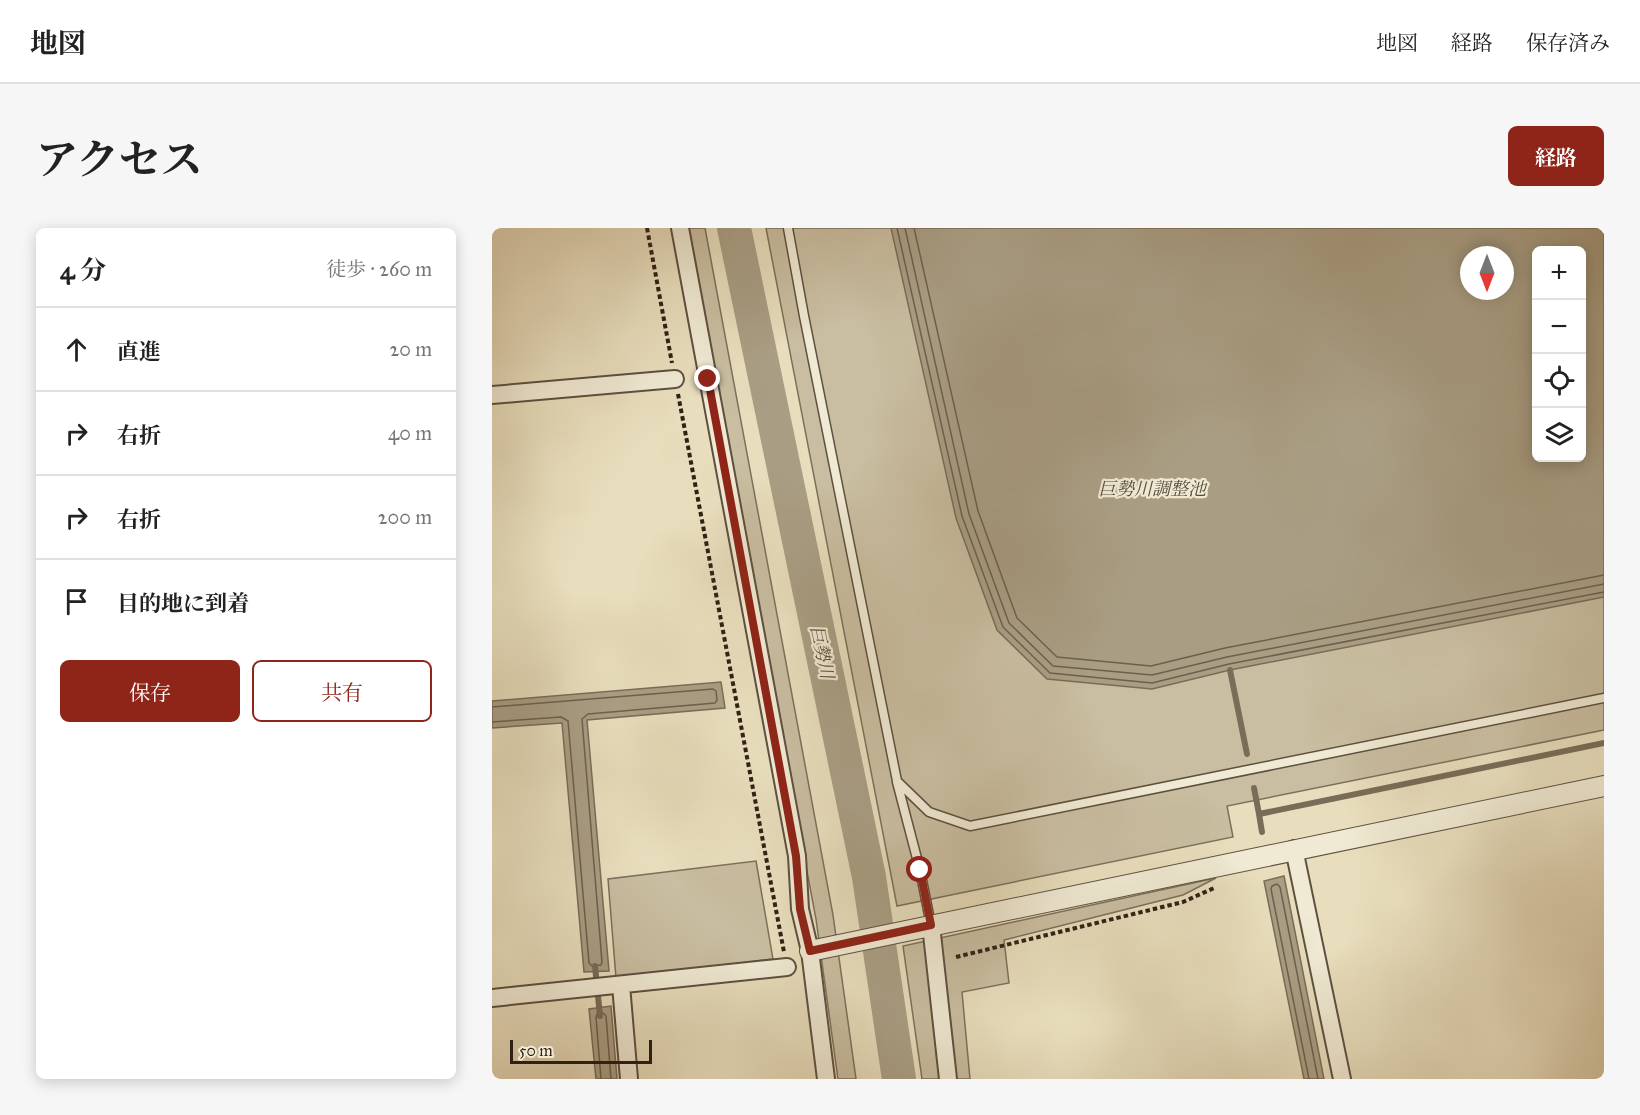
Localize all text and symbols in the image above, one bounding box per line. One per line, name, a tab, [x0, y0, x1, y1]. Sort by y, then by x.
text: 地図	[30, 26, 86, 61]
text: 地図	[1376, 30, 1418, 56]
text: 経路	[1451, 30, 1493, 56]
text: 保存済み	[1526, 30, 1610, 56]
button: 経路	[1508, 126, 1604, 186]
text: アクセス	[36, 134, 203, 186]
north arrow	[1460, 246, 1514, 300]
map controls	[1532, 246, 1586, 462]
button: +	[1532, 246, 1586, 300]
text: 4 分	[60, 254, 106, 286]
text: 徒歩 · 260 m	[326, 257, 432, 281]
button: −	[1532, 300, 1586, 354]
icon: ahead	[60, 333, 93, 366]
text: 20 m	[389, 337, 432, 361]
text: 直進	[117, 338, 161, 365]
button: locate	[1532, 354, 1586, 408]
route end	[694, 365, 720, 391]
button: layers	[1532, 408, 1586, 462]
icon: right	[60, 417, 93, 450]
text: 40 m	[388, 421, 432, 445]
text: 右折	[117, 422, 161, 449]
water label: 巨勢川調整池	[1098, 478, 1208, 500]
icon: right	[60, 501, 93, 534]
text: 200 m	[378, 505, 432, 529]
text: 右折	[117, 506, 161, 533]
icon: arrive	[60, 585, 93, 618]
text: 目的地に到着	[117, 590, 249, 617]
water label: 巨勢川	[806, 623, 839, 683]
button: 保存	[60, 660, 240, 722]
button: 共有	[252, 660, 432, 722]
route start	[906, 856, 932, 882]
scale bar	[510, 1037, 652, 1064]
text: 50 m	[519, 1041, 553, 1060]

